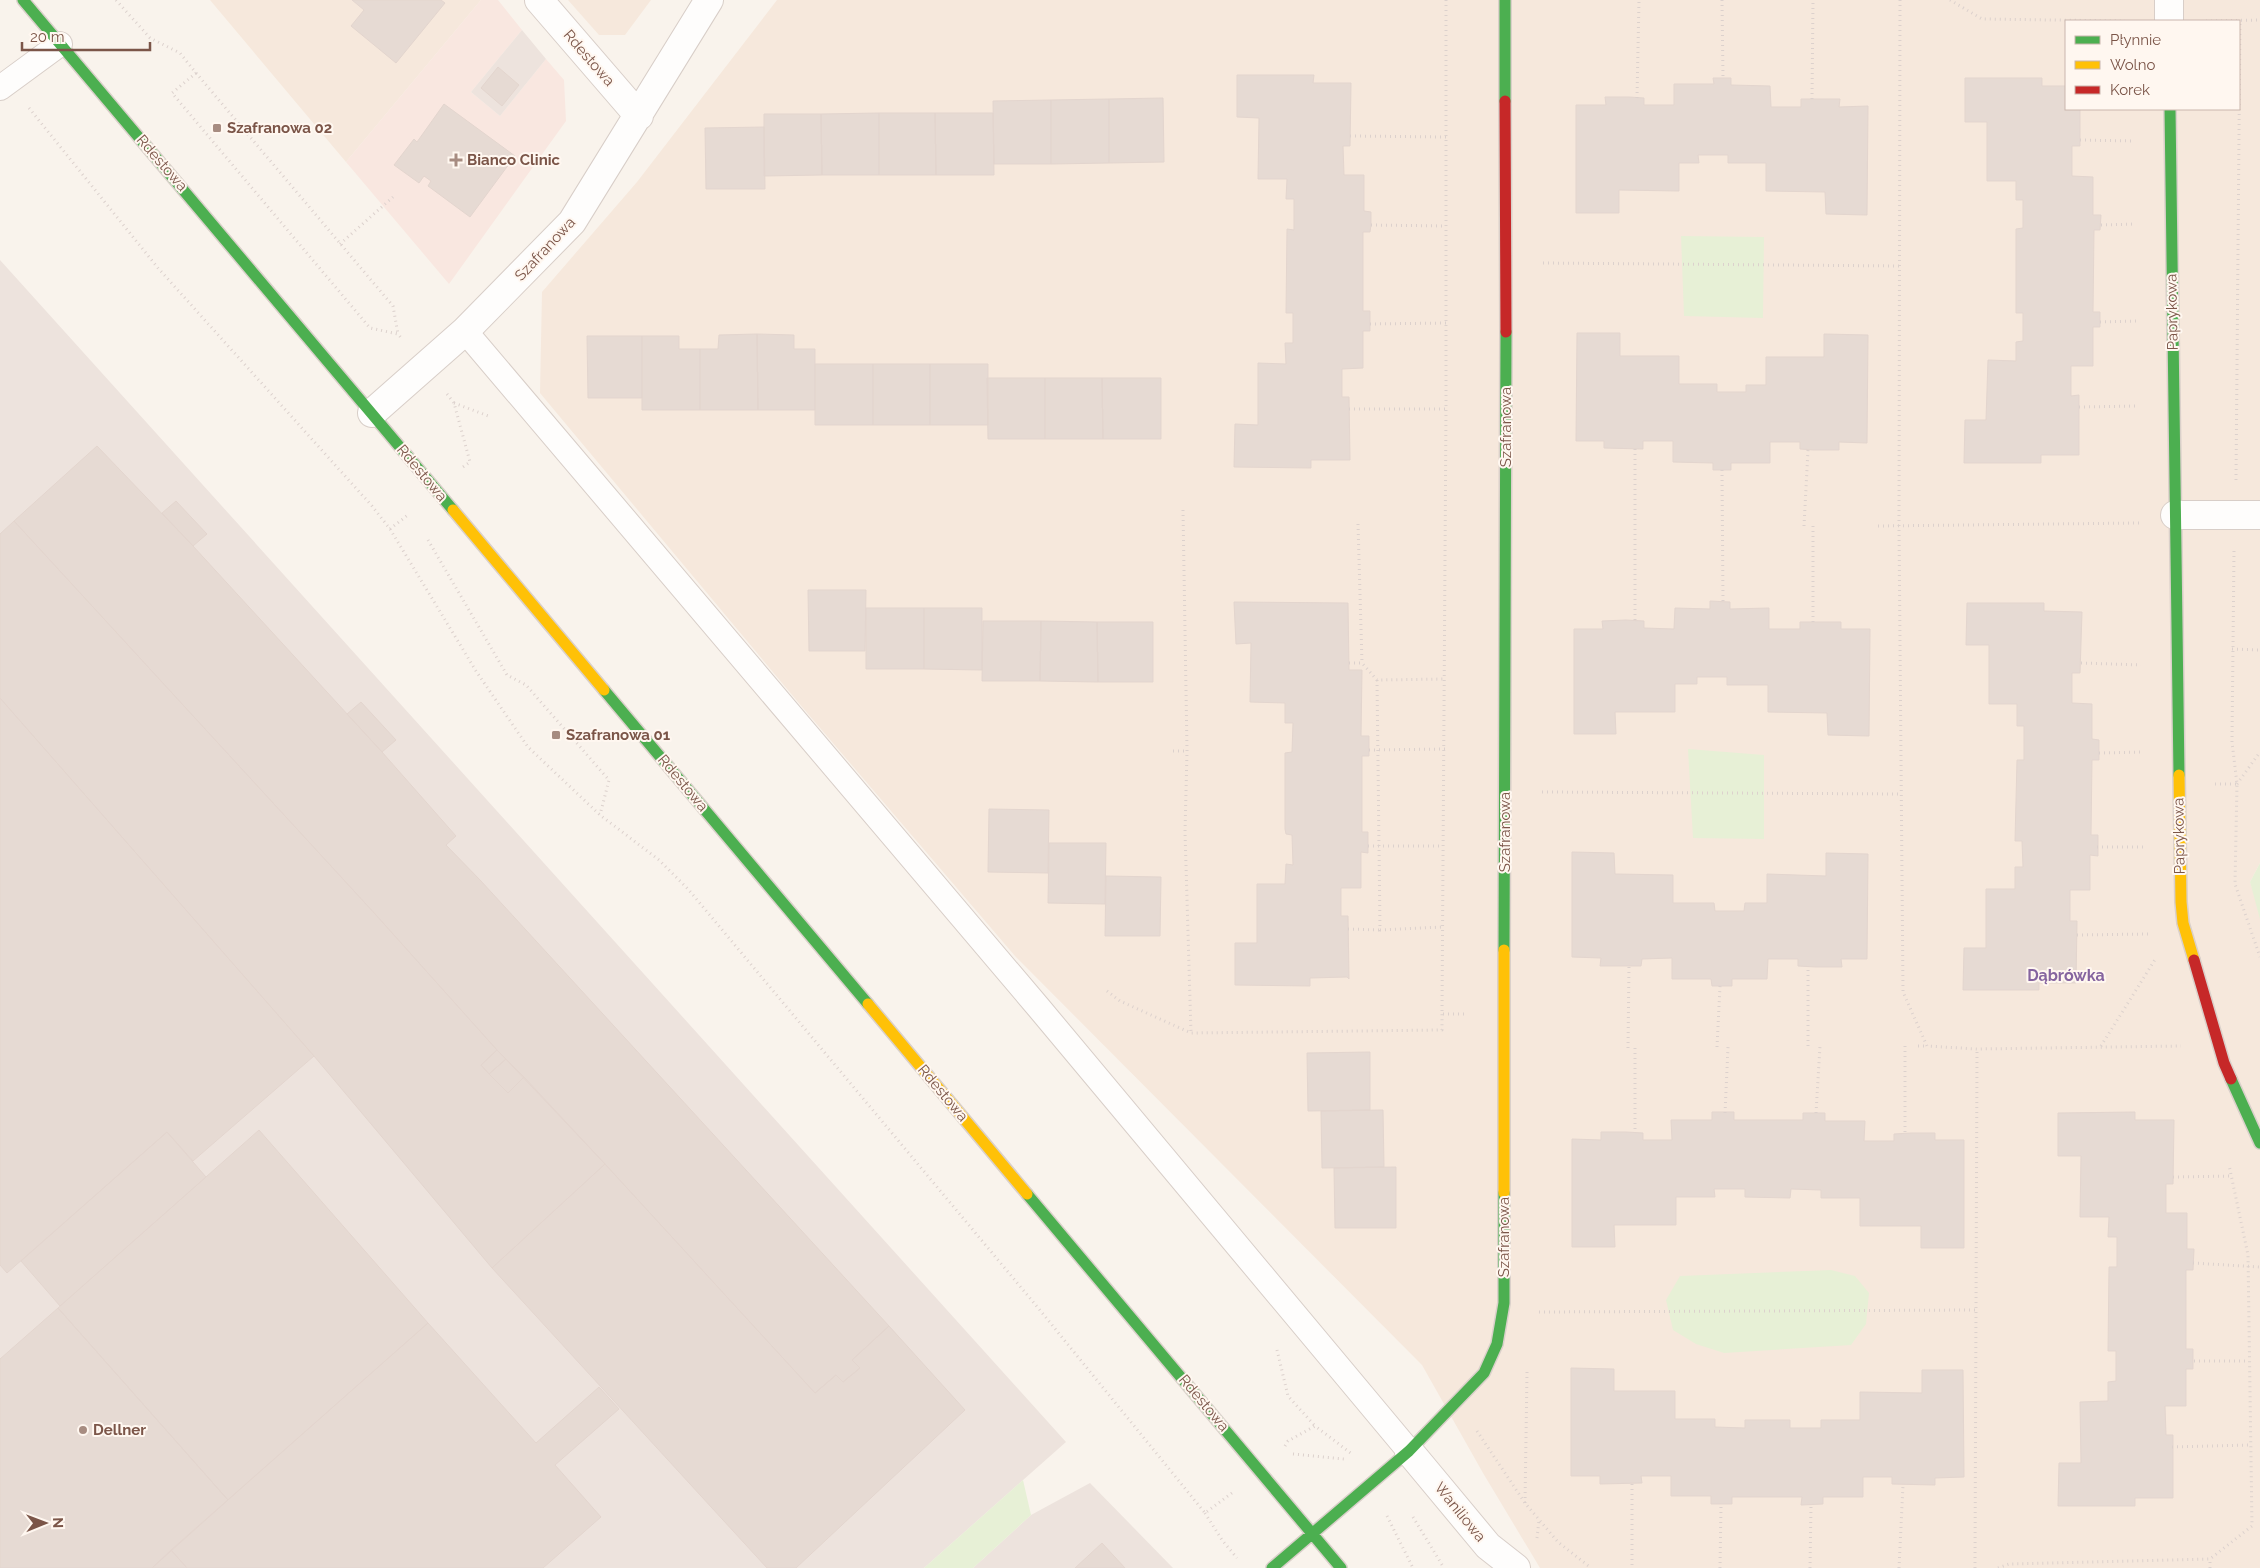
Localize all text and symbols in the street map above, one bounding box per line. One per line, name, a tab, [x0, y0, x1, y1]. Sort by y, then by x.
scale bar	[22, 20, 150, 52]
legend	[2065, 20, 2240, 110]
street label: Rdestowa	[560, 26, 618, 90]
text: 20 m	[30, 28, 65, 46]
text: Płynnie	[2110, 31, 2161, 49]
text: Wolno	[2110, 56, 2155, 74]
text: Korek	[2110, 81, 2150, 99]
place label: Szafranowa 02	[227, 119, 332, 137]
marker: Szafranowa 02	[211, 122, 223, 134]
street label: Rdestowa	[133, 131, 191, 195]
place label: Bianco Clinic	[467, 151, 561, 169]
marker: Bianco Clinic	[449, 153, 463, 167]
street label: Szafranowa	[511, 213, 579, 285]
street label: Paprykowa	[2162, 274, 2182, 350]
street label: Szafranowa	[1497, 387, 1515, 467]
street label: Rdestowa	[393, 441, 451, 505]
place label: Szafranowa 01	[566, 726, 671, 744]
marker: Szafranowa 01	[550, 729, 562, 741]
street label: Rdestowa	[654, 751, 712, 815]
street label: Szafranowa	[1496, 792, 1514, 872]
street label: Paprykowa	[2169, 798, 2189, 874]
district label: Dąbrówka	[2027, 966, 2105, 985]
street label: Rdestowa	[914, 1061, 972, 1125]
street label: Szafranowa	[1495, 1197, 1513, 1277]
street label: Rdestowa	[1175, 1371, 1233, 1435]
place label: Dellner	[93, 1421, 146, 1439]
marker: Dellner	[77, 1424, 89, 1436]
street label: Waniliowa	[1431, 1479, 1489, 1545]
north arrow	[20, 1498, 70, 1548]
text: N	[50, 1517, 66, 1528]

